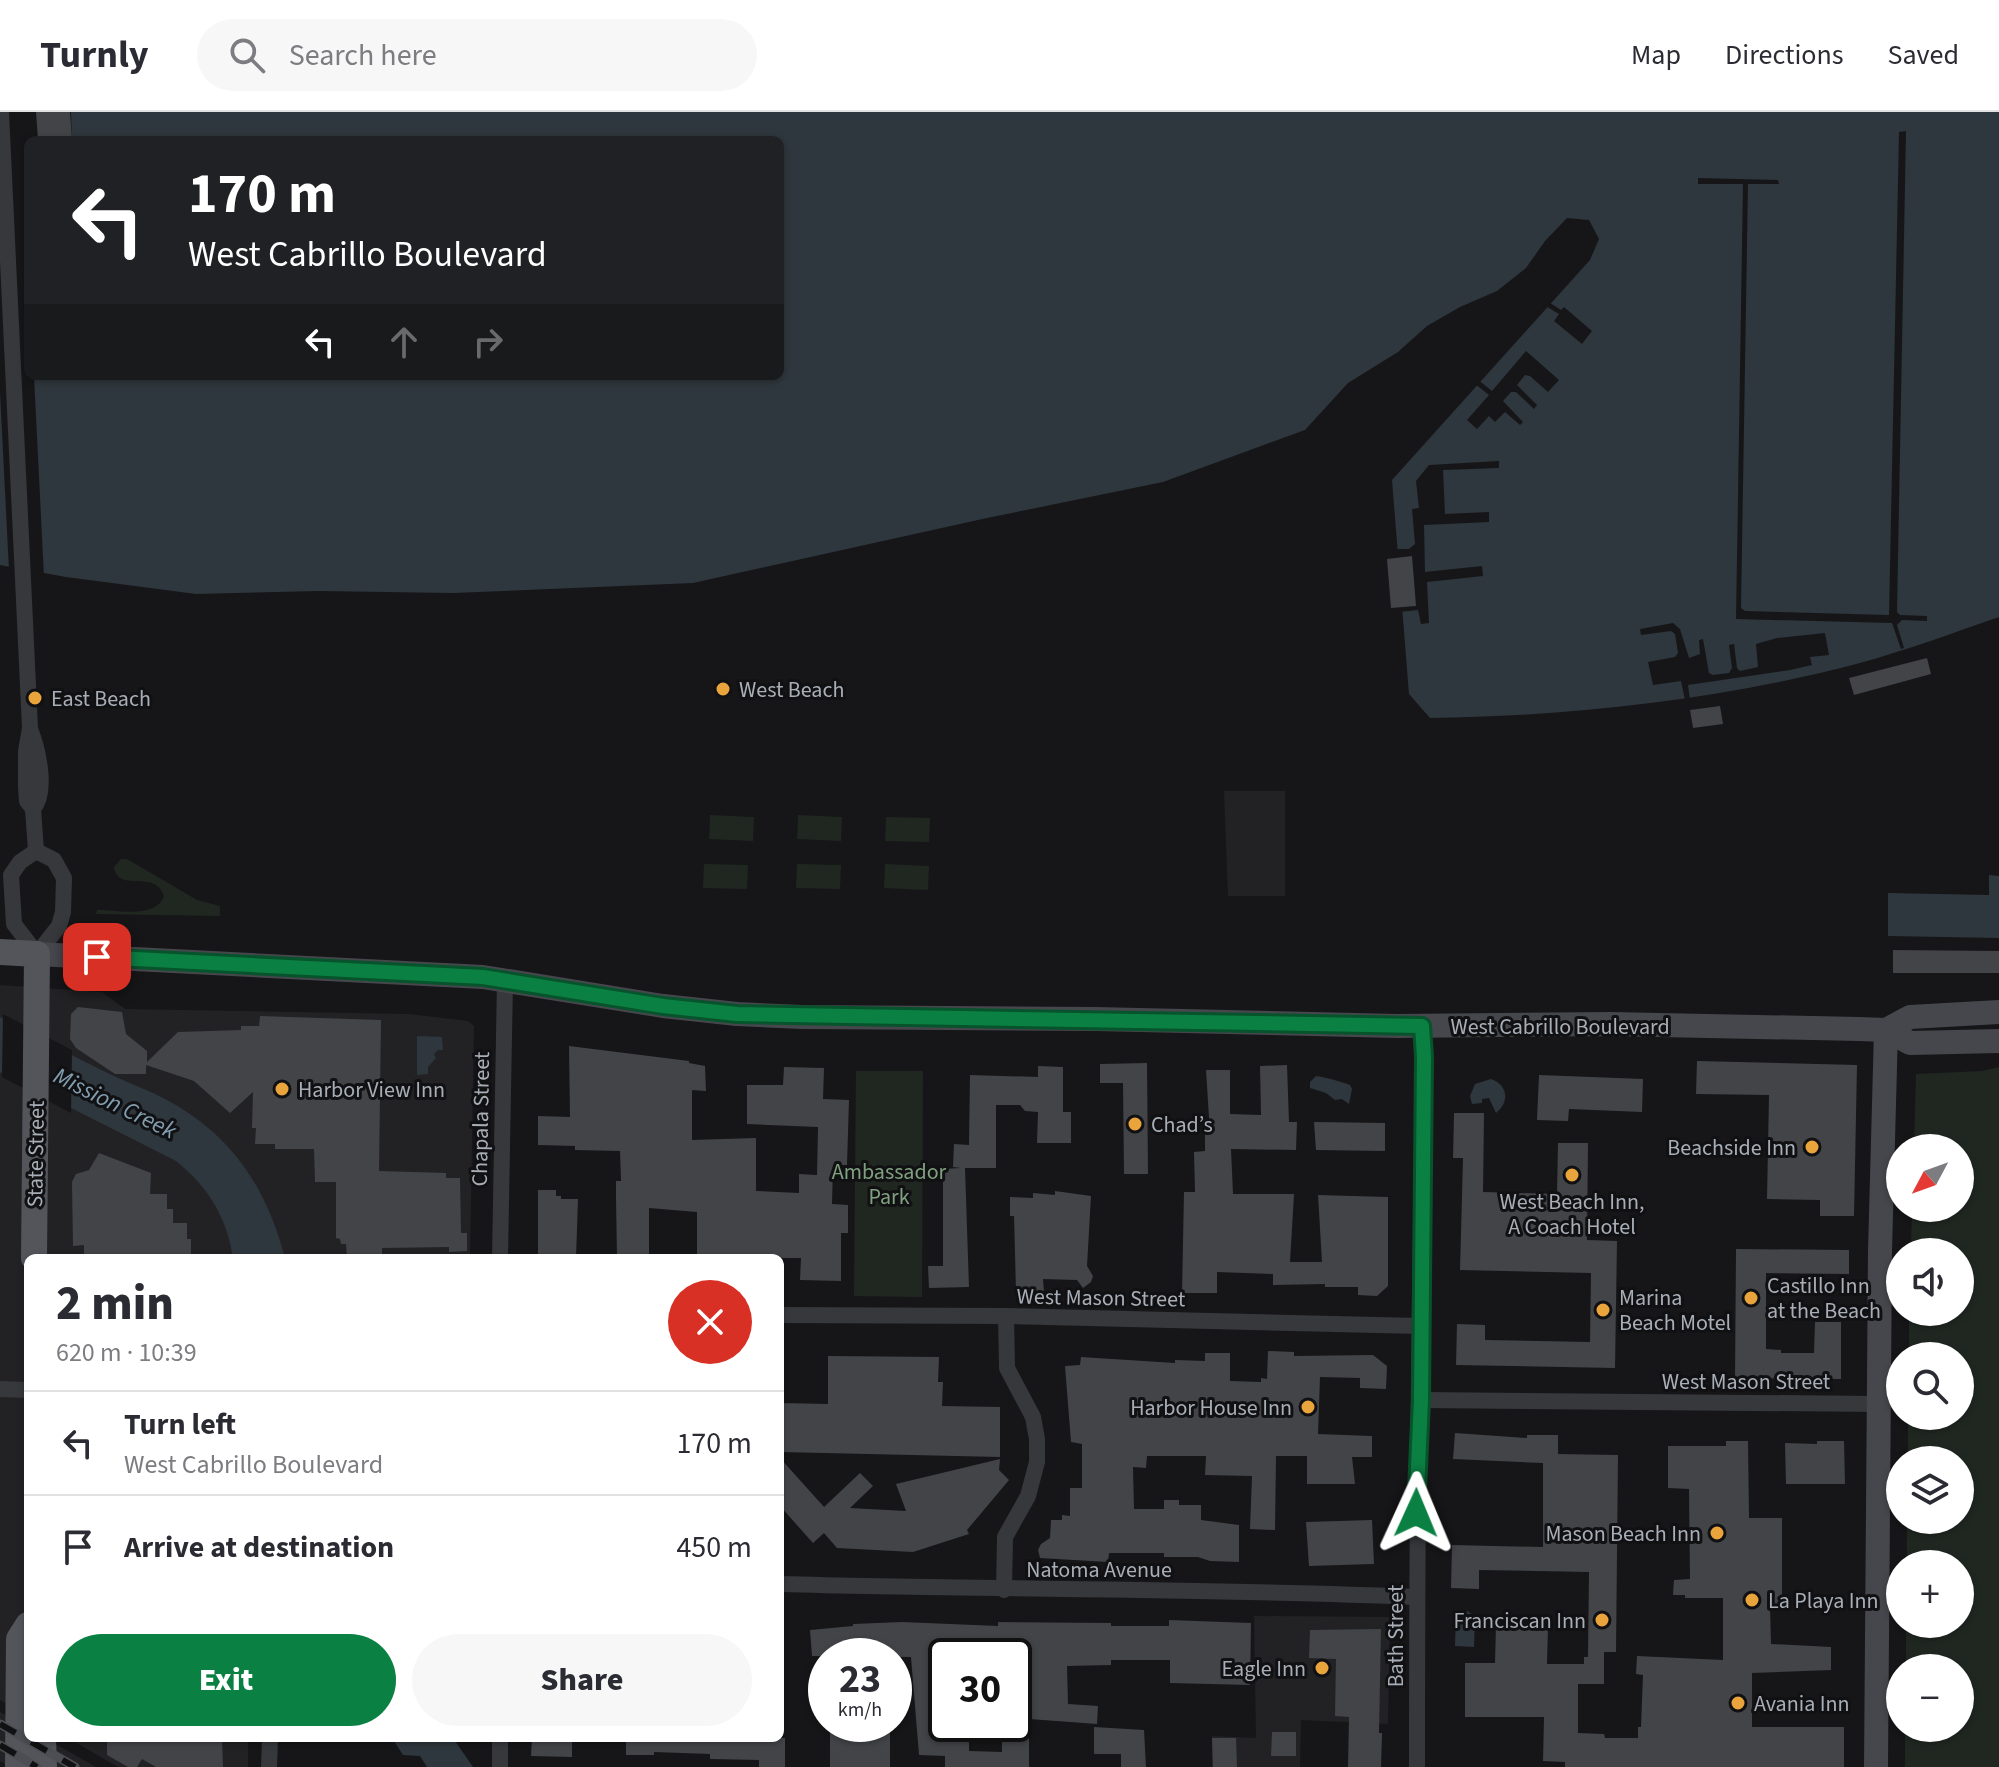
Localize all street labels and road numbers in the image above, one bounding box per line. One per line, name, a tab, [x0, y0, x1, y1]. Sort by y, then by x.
street label: West Cabrillo Boulevard	[1450, 1011, 1670, 1043]
street label: Chapala Street	[464, 1051, 498, 1187]
street label: State Street	[19, 1100, 53, 1208]
street label: West Mason Street	[1016, 1281, 1186, 1315]
street label: West Mason Street	[1662, 1366, 1831, 1398]
street label: Natoma Avenue	[1026, 1554, 1172, 1586]
street label: Bath Street	[1380, 1584, 1412, 1687]

